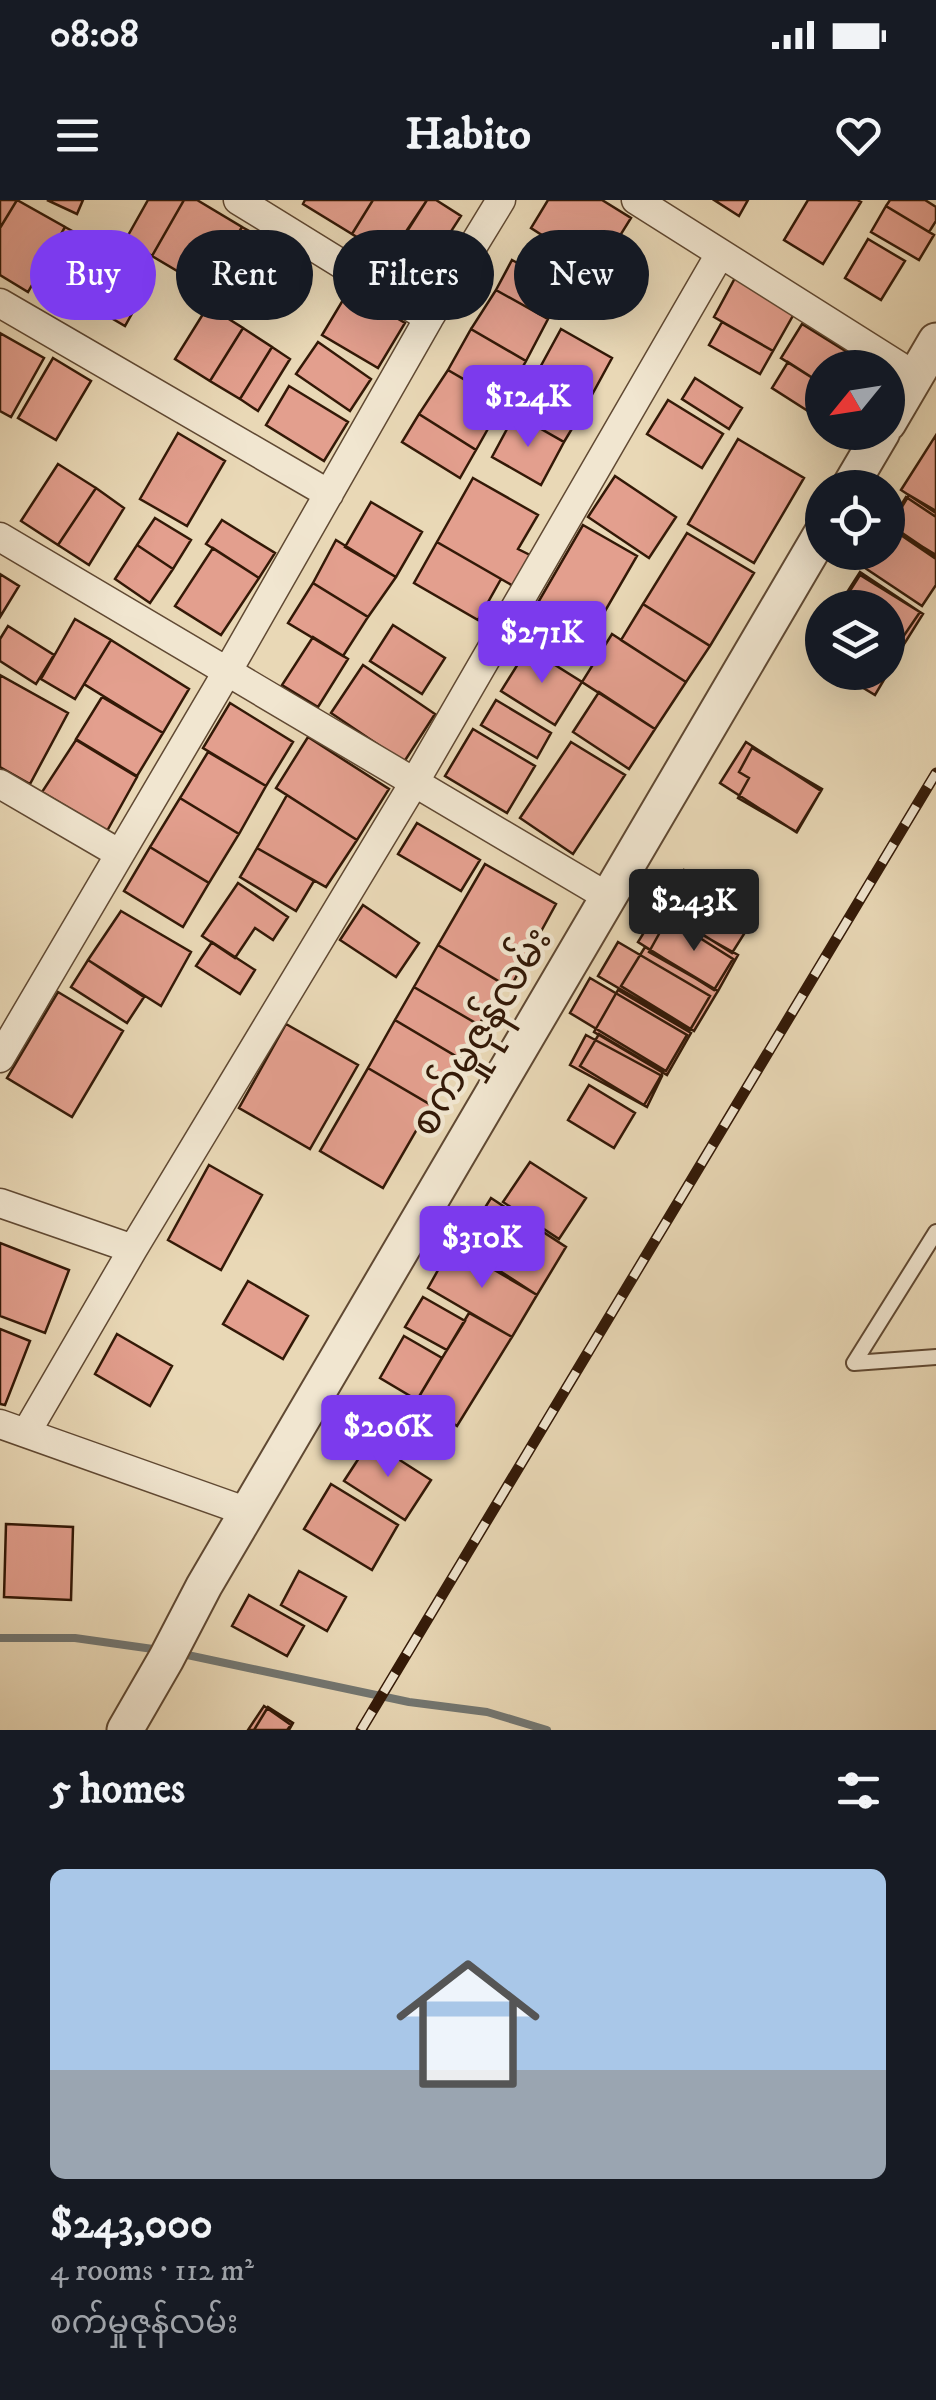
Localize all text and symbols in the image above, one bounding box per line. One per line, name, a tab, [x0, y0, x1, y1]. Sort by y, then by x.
text: 08:08	[50, 11, 139, 59]
text: Habito	[405, 107, 531, 163]
icon: menu	[50, 108, 105, 163]
icon: heart	[831, 108, 886, 163]
chip: Buy	[30, 230, 156, 320]
chip: Rent	[176, 230, 313, 320]
chip: Filters	[333, 230, 494, 320]
chip: New	[514, 230, 649, 320]
north arrow	[805, 350, 905, 450]
map controls	[805, 350, 905, 690]
pin: $124K	[458, 365, 598, 450]
text: $124K	[485, 377, 571, 417]
button: locate	[805, 470, 905, 570]
button: layers	[805, 590, 905, 690]
pin: $271K	[472, 601, 612, 686]
text: $271K	[500, 613, 584, 653]
pin: $243K	[624, 869, 764, 954]
text: $243K	[651, 881, 737, 921]
street label: စက်မှုဇုန်လမ်း	[396, 916, 569, 1149]
pin: $310K	[412, 1206, 552, 1291]
text: $310K	[442, 1218, 522, 1258]
pin: $206K	[318, 1395, 458, 1480]
text: $206K	[343, 1407, 433, 1447]
icon: filters	[831, 1763, 886, 1818]
text: 5 homes	[50, 1764, 185, 1816]
icon: home	[378, 1934, 558, 2114]
text: $243,000	[50, 2199, 213, 2251]
text: 4 rooms · 112 m²	[50, 2251, 254, 2291]
text: စက်မှုဇုန်လမ်း	[50, 2304, 238, 2344]

